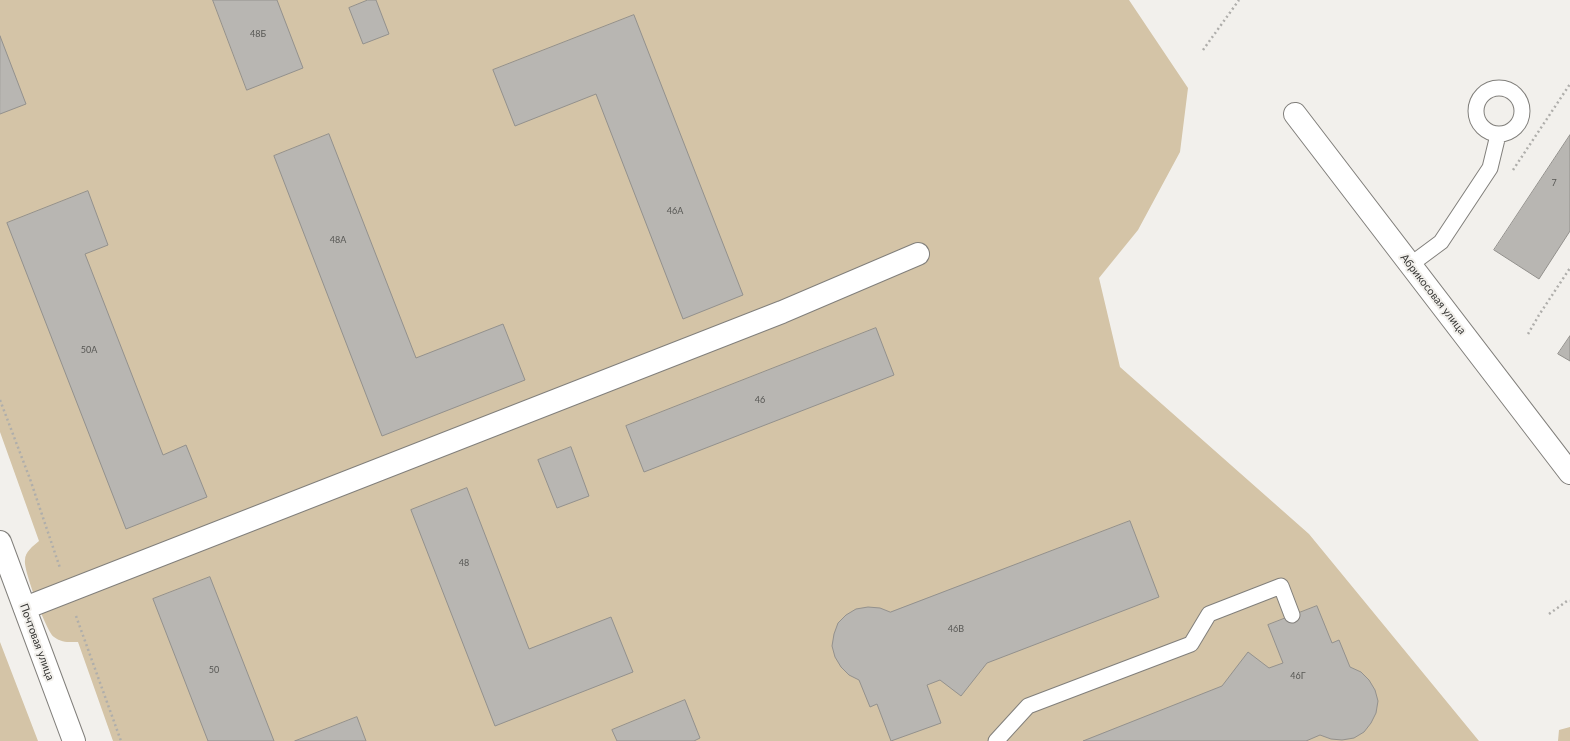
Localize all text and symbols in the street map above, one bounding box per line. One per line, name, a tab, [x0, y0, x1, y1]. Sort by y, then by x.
house number: 48Б	[250, 29, 266, 39]
house number: 7	[1551, 178, 1557, 188]
house number: 46А	[667, 206, 683, 216]
house number: 48А	[330, 235, 346, 245]
street label: Абрикосовая улица	[1398, 251, 1468, 337]
house number: 50А	[81, 345, 97, 355]
house number: 46	[755, 395, 765, 405]
house number: 48	[459, 558, 469, 568]
street label: Почтовая улица	[17, 602, 57, 682]
house number: 46В	[948, 624, 964, 634]
house number: 50	[209, 665, 219, 675]
house number: 46Г	[1290, 671, 1306, 681]

